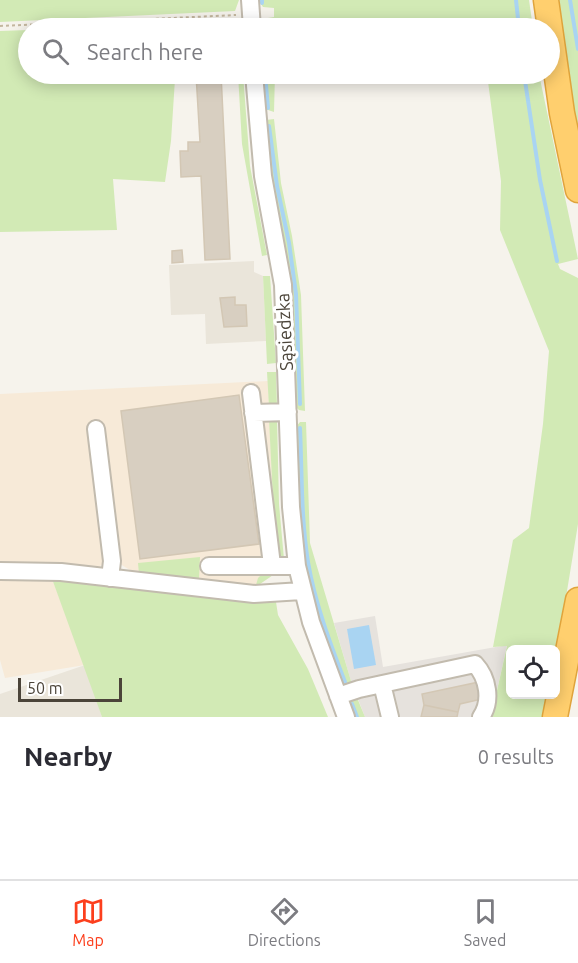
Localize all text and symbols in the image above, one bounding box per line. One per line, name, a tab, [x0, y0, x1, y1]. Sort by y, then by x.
search box	[18, 18, 560, 84]
icon: search	[39, 35, 72, 68]
text: Search here	[87, 39, 203, 64]
street label: Sąsiedzka	[272, 293, 296, 372]
map controls	[506, 645, 560, 699]
button: locate	[506, 645, 560, 699]
scale bar	[18, 675, 122, 702]
text: 50 m	[27, 679, 63, 697]
text: Nearby	[24, 742, 112, 771]
text: 0 results	[478, 745, 554, 768]
tab: Map	[72, 895, 105, 949]
tab: Directions	[248, 895, 321, 949]
tab: Saved	[464, 895, 506, 949]

